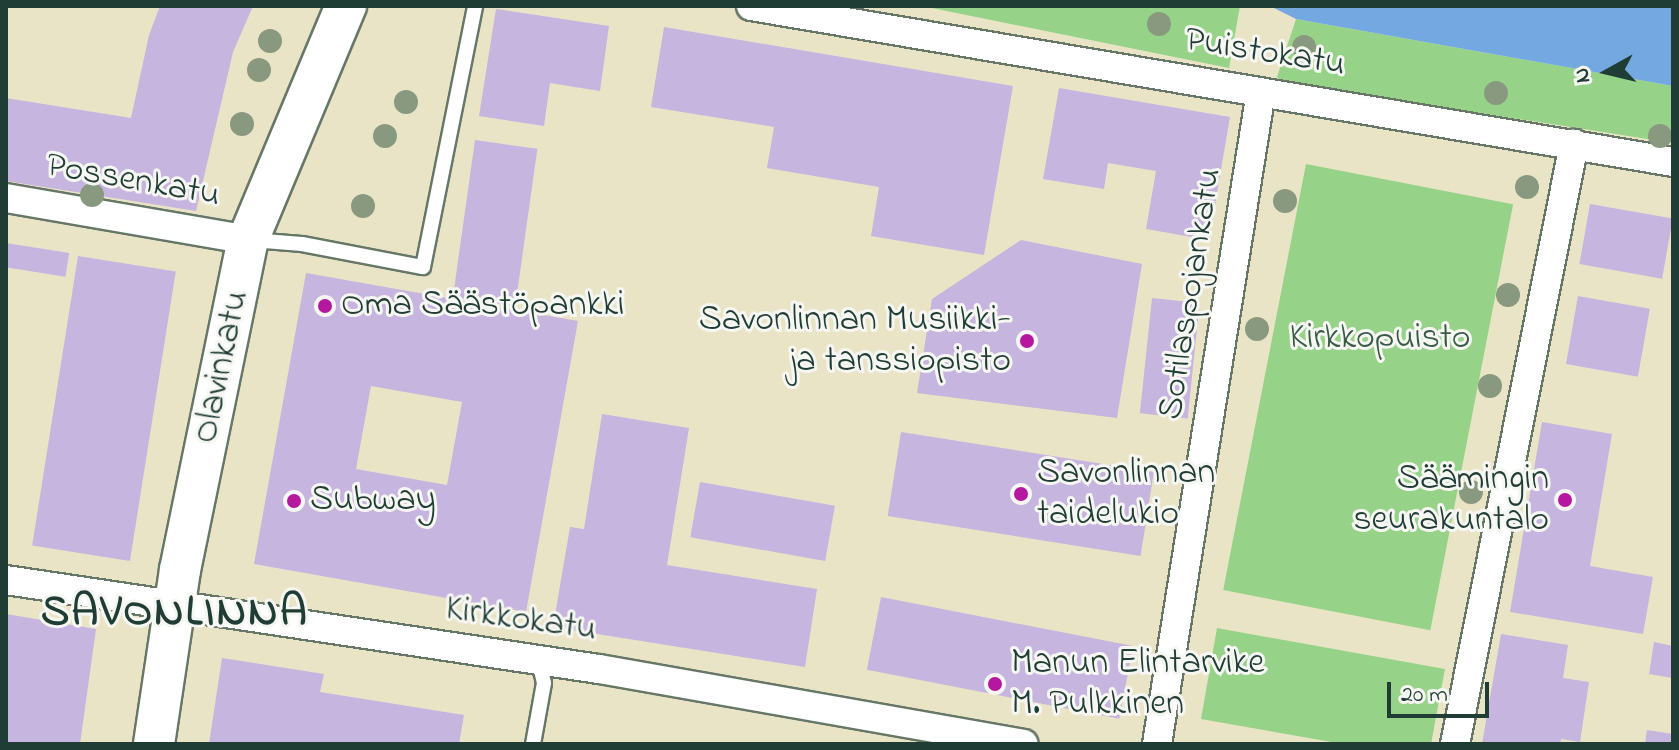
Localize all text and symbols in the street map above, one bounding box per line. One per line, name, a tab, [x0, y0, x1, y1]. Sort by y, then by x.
street label: Puistokatu	[1182, 19, 1348, 87]
north arrow	[1567, 32, 1647, 112]
text: N	[1566, 66, 1600, 85]
street label: Possenkatu	[43, 144, 223, 218]
street label: Sotilaspojankatu	[1150, 165, 1232, 423]
place label: Oma Säästöpankki	[341, 284, 624, 328]
street label: Olavinkatu	[185, 287, 259, 447]
marker: Oma Säästöpankki	[316, 297, 334, 315]
place label: Savonlinnan Musiikki- ja tanssiopisto	[699, 298, 1011, 383]
park label: Kirkkopuisto	[1289, 317, 1471, 361]
marker: Savonlinnan Musiikki- ja tanssiopisto	[1018, 332, 1036, 350]
place label: Savonlinnan taidelukio	[1037, 451, 1215, 536]
place label: Säämingin seurakuntalo	[1353, 457, 1549, 542]
place label: Subway	[310, 479, 436, 523]
marker: Savonlinnan taidelukio	[1012, 485, 1030, 503]
marker: Säämingin seurakuntalo	[1556, 491, 1574, 509]
marker: Subway	[285, 492, 303, 510]
district label: SAVONLINNA	[41, 587, 309, 639]
street label: Kirkkokatu	[443, 588, 599, 652]
place label: Manun Elintarvike M. Pulkkinen	[1011, 641, 1264, 726]
scale bar	[1391, 666, 1493, 716]
marker: Manun Elintarvike M. Pulkkinen	[986, 675, 1004, 693]
text: 20 m	[1401, 678, 1448, 713]

